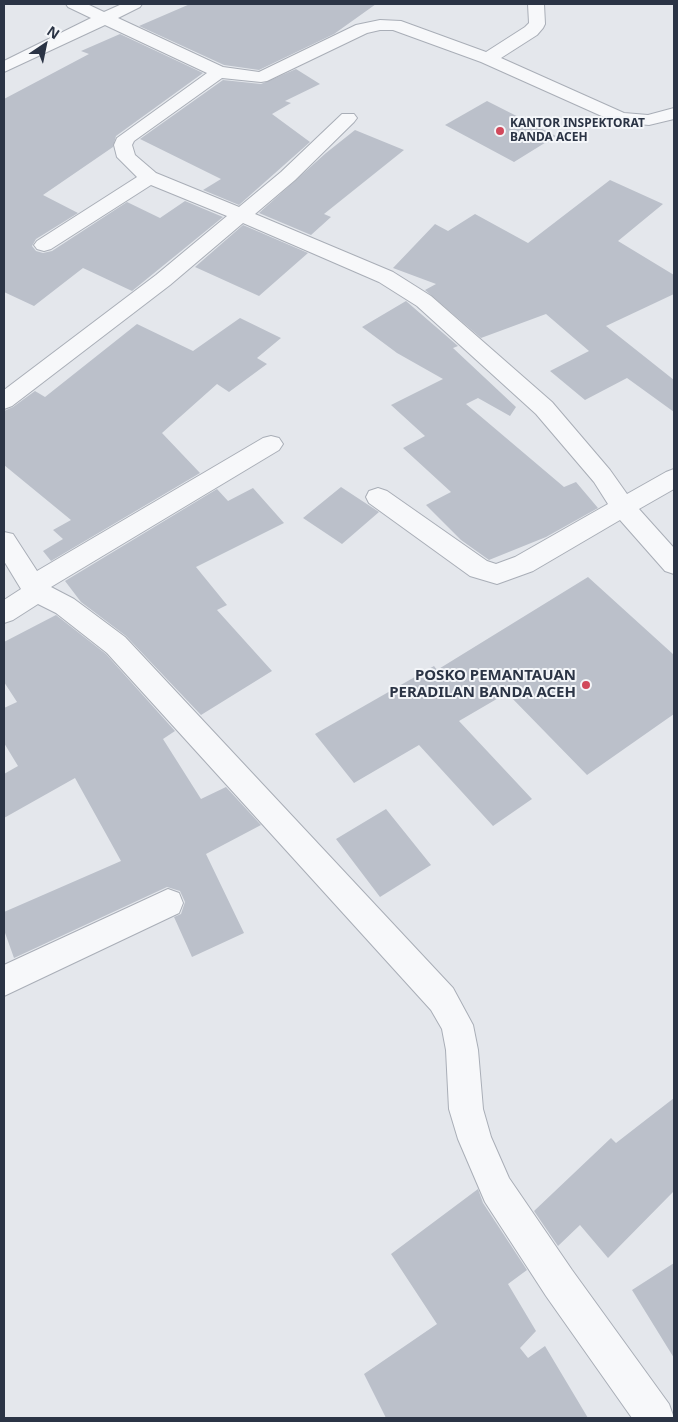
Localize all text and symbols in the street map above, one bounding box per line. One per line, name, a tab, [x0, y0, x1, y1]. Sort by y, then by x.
north arrow	[20, 20, 70, 70]
text: N	[44, 21, 64, 43]
place label: KANTOR INSPEKTORAT BANDA ACEH	[510, 117, 645, 145]
marker: KANTOR INSPEKTORAT BANDA ACEH	[494, 125, 506, 137]
place label: POSKO PEMANTAUAN PERADILAN BANDA ACEH	[389, 667, 576, 702]
marker: POSKO PEMANTAUAN PERADILAN BANDA ACEH	[580, 679, 592, 691]

